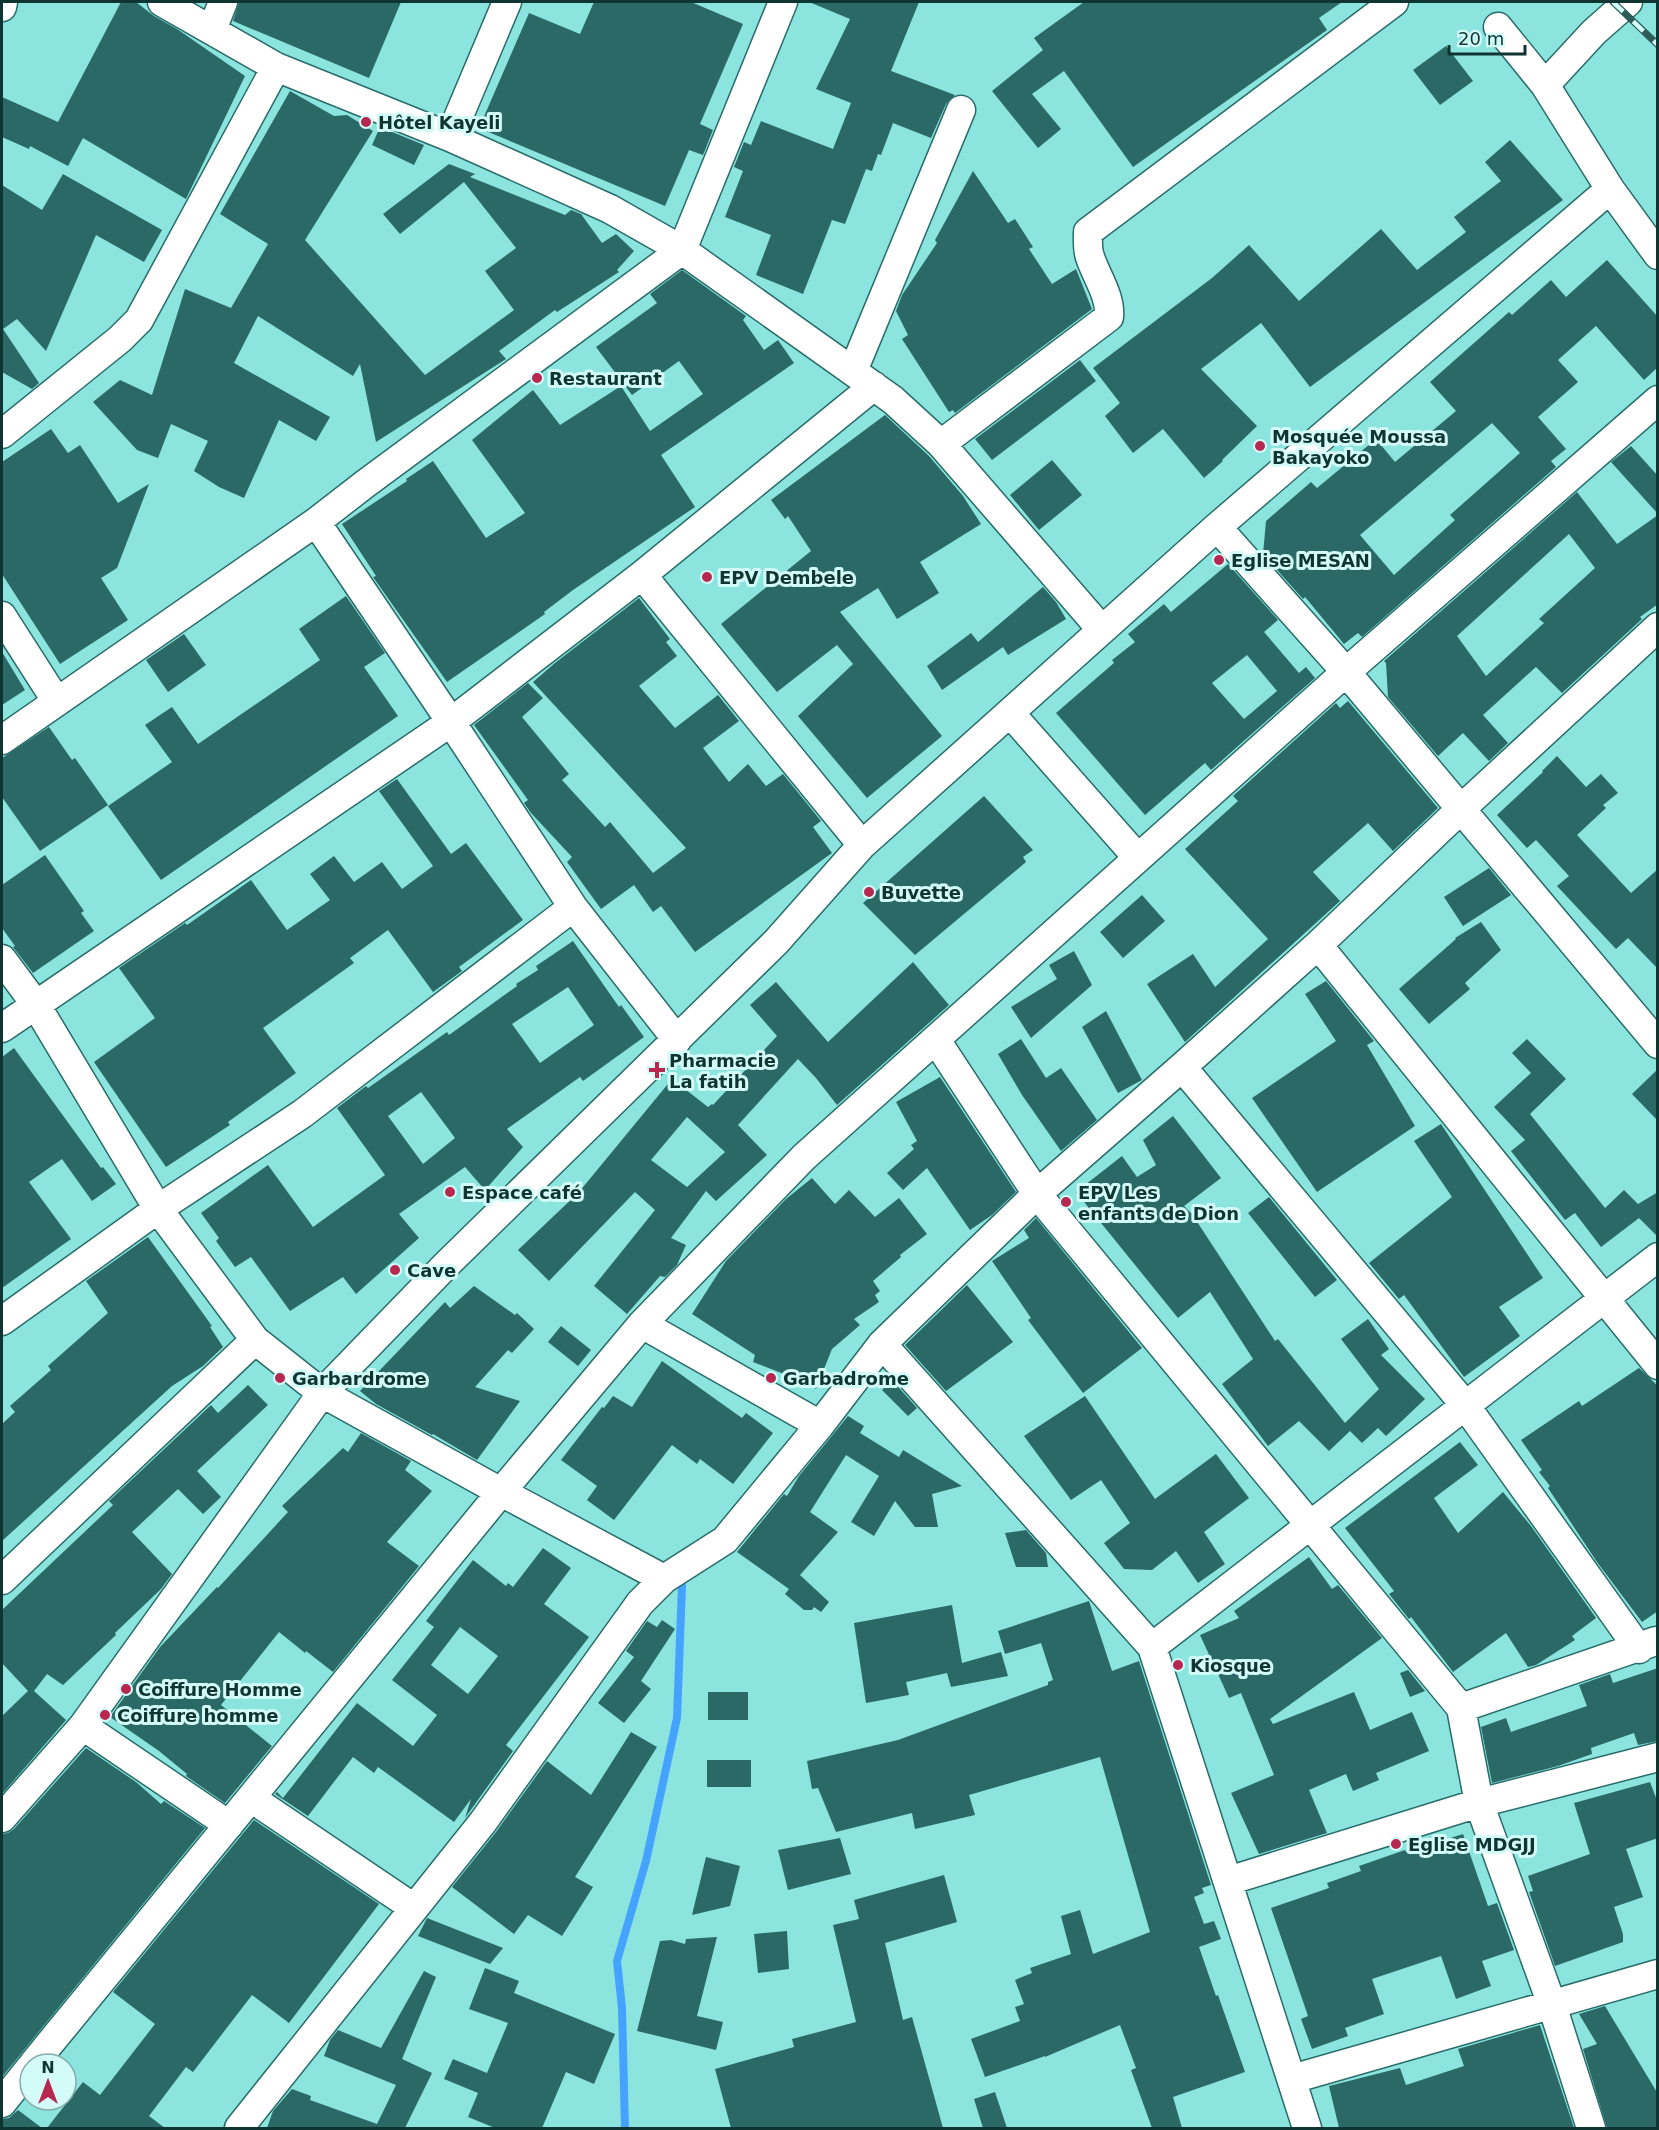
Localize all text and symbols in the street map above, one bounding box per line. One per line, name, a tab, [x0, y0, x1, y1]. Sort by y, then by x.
scale bar	[1449, 18, 1526, 56]
text: 20 m	[1458, 28, 1504, 49]
place label: Hôtel Kayeli	[378, 112, 501, 133]
marker: Hôtel Kayeli	[359, 115, 373, 129]
place label: Restaurant	[549, 368, 662, 389]
marker: Restaurant	[530, 371, 544, 385]
place label: Mosquée Moussa Bakayoko	[1272, 426, 1446, 468]
marker: Mosquée Moussa Bakayoko	[1253, 439, 1267, 453]
place label: Eglise MESAN	[1231, 550, 1370, 571]
marker: Eglise MESAN	[1212, 553, 1226, 567]
place label: EPV Dembele	[719, 567, 854, 588]
marker: EPV Dembele	[700, 570, 714, 584]
place label: Buvette	[881, 882, 961, 903]
marker: Buvette	[862, 885, 876, 899]
place label: Pharmacie La fatih	[669, 1050, 776, 1092]
marker: Pharmacie La fatih	[650, 1063, 664, 1077]
place label: Espace café	[462, 1182, 582, 1203]
place label: EPV Les enfants de Dion	[1078, 1182, 1239, 1224]
marker: Espace café	[443, 1185, 457, 1199]
marker: EPV Les enfants de Dion	[1059, 1195, 1073, 1209]
place label: Cave	[407, 1260, 456, 1281]
marker: Cave	[388, 1263, 402, 1277]
place label: Garbardrome	[292, 1368, 427, 1389]
place label: Garbadrome	[783, 1368, 909, 1389]
marker: Garbardrome	[273, 1371, 287, 1385]
marker: Garbadrome	[764, 1371, 778, 1385]
place label: Kiosque	[1190, 1655, 1271, 1676]
marker: Kiosque	[1171, 1658, 1185, 1672]
place label: Coiffure Homme	[138, 1679, 302, 1700]
marker: Coiffure Homme	[119, 1682, 133, 1696]
place label: Coiffure homme	[117, 1705, 278, 1726]
marker: Coiffure homme	[98, 1708, 112, 1722]
place label: Eglise MDGJJ	[1408, 1834, 1536, 1855]
marker: Eglise MDGJJ	[1389, 1837, 1403, 1851]
north arrow	[18, 2052, 78, 2112]
text: N	[41, 2058, 55, 2077]

